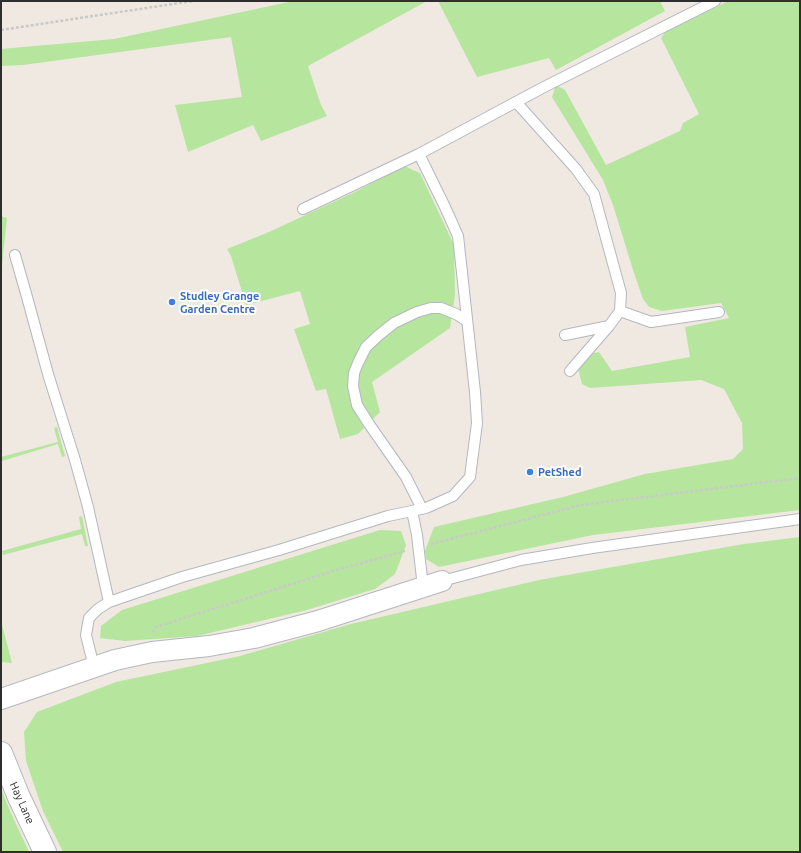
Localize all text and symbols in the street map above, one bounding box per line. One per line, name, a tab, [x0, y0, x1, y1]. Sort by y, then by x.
place label: Studley Grange Garden Centre	[180, 289, 259, 315]
marker: Studley Grange Garden Centre	[167, 297, 177, 307]
place label: PetShed	[538, 465, 581, 479]
marker: PetShed	[525, 467, 535, 477]
street label: Hay Lane	[7, 780, 37, 826]

